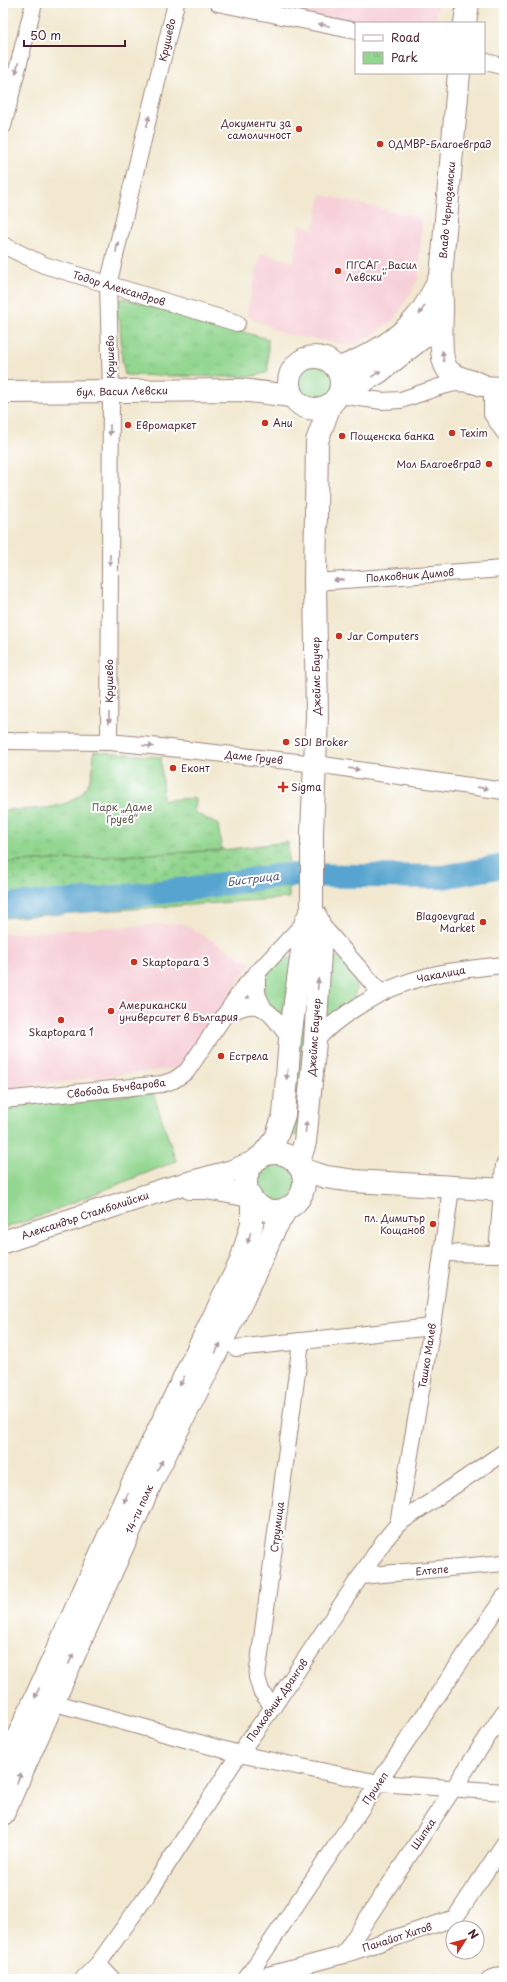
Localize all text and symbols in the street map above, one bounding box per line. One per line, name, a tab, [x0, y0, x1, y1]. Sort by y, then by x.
street label: Крушево	[154, 17, 180, 63]
one-way arrow	[318, 21, 330, 27]
scale bar	[24, 22, 125, 48]
legend	[355, 22, 485, 74]
text: 50 m	[30, 26, 61, 44]
text: Road	[391, 28, 420, 46]
text: Park	[391, 48, 418, 66]
one-way arrow	[14, 62, 20, 74]
one-way arrow	[145, 115, 151, 127]
place label: Документи за самоличност	[220, 115, 292, 142]
marker: Документи за самоличност	[294, 124, 304, 134]
place label: ОДМВР-Благоевград	[388, 136, 492, 151]
marker: ОДМВР-Благоевград	[375, 139, 385, 149]
street label: Владо Черноземски	[435, 161, 458, 259]
one-way arrow	[115, 241, 121, 253]
place label: ПГСАГ ,,Васил Левски"	[346, 257, 417, 284]
street label: Тодор Александров	[71, 266, 167, 309]
marker: ПГСАГ ,,Васил Левски"	[333, 266, 343, 276]
one-way arrow	[418, 305, 426, 315]
street label: Крушево	[102, 335, 118, 379]
one-way arrow	[440, 350, 446, 362]
one-way arrow	[371, 370, 382, 377]
street label: бул. Васил Левски	[76, 382, 168, 399]
place label: Ани	[273, 415, 293, 430]
place label: Евромаркет	[136, 417, 197, 432]
marker: Ани	[260, 418, 270, 428]
marker: Евромаркет	[123, 420, 133, 430]
one-way arrow	[107, 424, 113, 437]
place label: Texim	[460, 425, 488, 440]
place label: Пощенска банка	[350, 428, 435, 443]
marker: Texim	[447, 428, 457, 438]
marker: Пощенска банка	[337, 431, 347, 441]
place label: Мол Благоевград	[397, 456, 481, 471]
marker: Мол Благоевград	[484, 459, 494, 469]
one-way arrow	[107, 554, 113, 567]
street label: Полковник Димов	[365, 564, 455, 585]
one-way arrow	[333, 576, 345, 583]
place label: Jar Computers	[347, 628, 419, 643]
marker: Jar Computers	[334, 631, 344, 641]
street label: Джеймс Баучер	[307, 637, 325, 716]
street label: Крушево	[101, 659, 117, 703]
one-way arrow	[106, 712, 112, 725]
place label: SDI Broker	[294, 734, 348, 749]
marker: SDI Broker	[281, 737, 291, 747]
one-way arrow	[142, 742, 154, 749]
street label: Даме Груев	[223, 746, 284, 767]
place label: Еконт	[181, 760, 210, 775]
marker: Еконт	[168, 763, 178, 773]
one-way arrow	[348, 766, 360, 772]
place label: Sigma	[291, 779, 322, 794]
marker: Sigma	[278, 782, 288, 792]
one-way arrow	[477, 785, 489, 791]
park label: Парк „Даме Груев“	[92, 799, 152, 826]
water label: Бистрица	[226, 867, 281, 890]
place label: Blagoevgrad Market	[416, 908, 475, 935]
marker: Blagoevgrad Market	[478, 917, 488, 927]
place label: Skaptopara 3	[142, 954, 209, 969]
marker: Skaptopara 3	[129, 957, 139, 967]
street label: Чакалица	[415, 961, 467, 986]
one-way arrow	[315, 977, 321, 990]
place label: Американски университет в България	[119, 997, 238, 1025]
street label: Джеймс Баучер	[303, 997, 325, 1077]
marker: Американски университет в България	[106, 1006, 116, 1016]
marker: Skaptopara 1	[56, 1015, 66, 1025]
place label: Skaptopara 1	[29, 1024, 93, 1039]
place label: Естрела	[229, 1048, 269, 1063]
marker: Естрела	[216, 1051, 226, 1061]
one-way arrow	[284, 1068, 291, 1080]
street label: Свобода Бъчварова	[66, 1074, 167, 1101]
one-way arrow	[303, 1121, 310, 1133]
street label: Александър Стамболийски	[19, 1187, 151, 1242]
place label: пл. Димитър Кощанов	[364, 1210, 425, 1237]
marker: пл. Димитър Кощанов	[428, 1219, 438, 1229]
one-way arrow	[246, 1232, 252, 1244]
street label: Ташко Малев	[414, 1322, 439, 1390]
one-way arrow	[215, 1343, 221, 1354]
one-way arrow	[179, 1376, 185, 1387]
one-way arrow	[157, 1459, 163, 1470]
street label: 14-ти полк	[121, 1482, 156, 1536]
one-way arrow	[123, 1493, 129, 1504]
street label: Струмица	[266, 1500, 287, 1553]
street label: Елтепе	[415, 1561, 450, 1578]
one-way arrow	[68, 1654, 74, 1665]
street label: Полковник Дрангов	[242, 1655, 311, 1744]
one-way arrow	[34, 1688, 40, 1699]
street label: Прилеп	[358, 1768, 391, 1807]
one-way arrow	[16, 1772, 22, 1784]
street label: Шипка	[407, 1815, 439, 1852]
street label: Панайот Хитов	[360, 1918, 434, 1955]
north arrow	[445, 1920, 485, 1960]
text: N	[464, 1925, 483, 1943]

